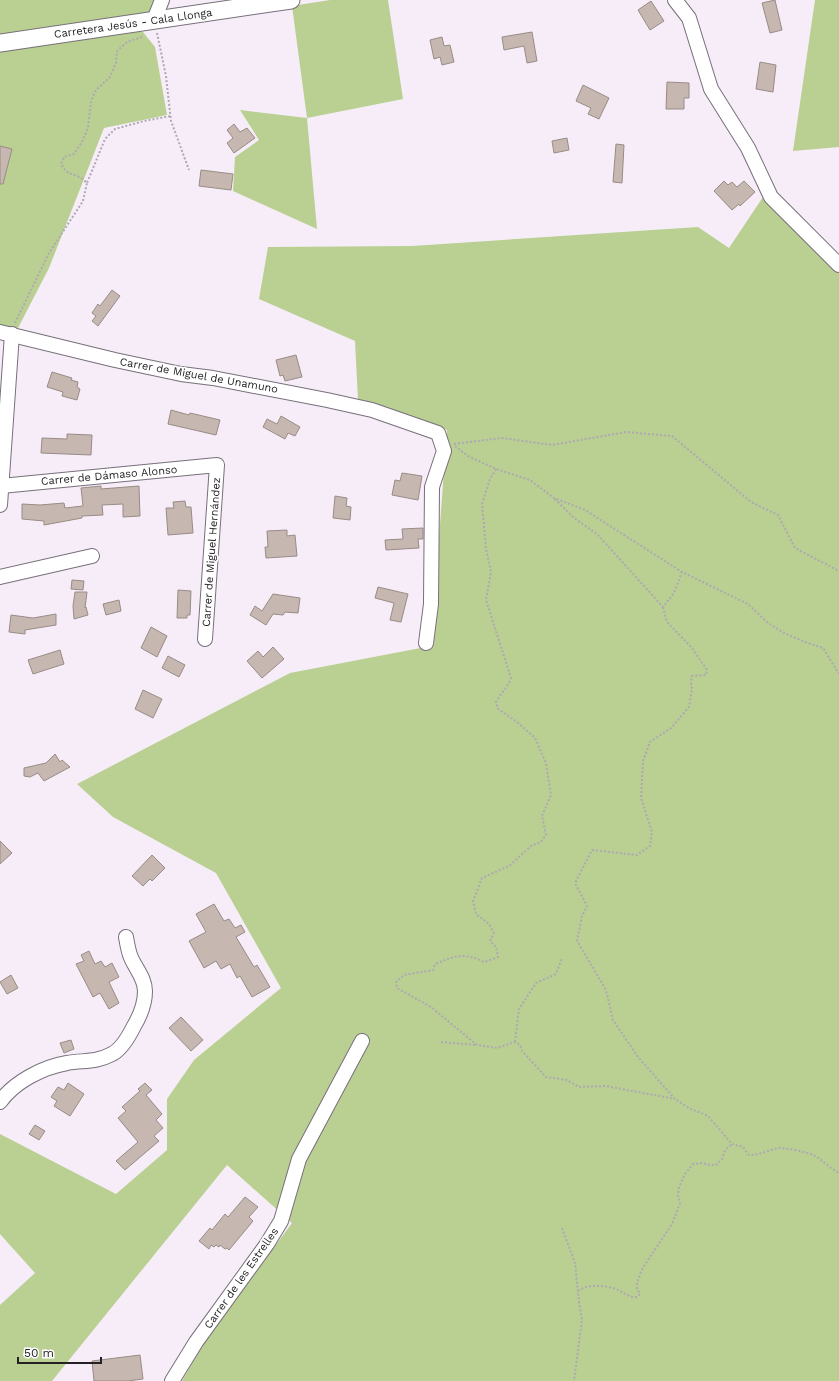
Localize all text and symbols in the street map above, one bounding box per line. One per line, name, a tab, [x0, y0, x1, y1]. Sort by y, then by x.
street label: Carretera Jesús - Cala Llonga	[53, 6, 213, 41]
street label: Carrer de Miguel de Unamuno	[119, 355, 279, 396]
street label: Carrer de Dámaso Alonso	[40, 463, 178, 488]
street label: Carrer de Miguel Hernández	[200, 477, 223, 627]
street label: Carrer de les Estrelles	[202, 1225, 281, 1331]
scale bar	[18, 1339, 101, 1365]
text: 50 m	[24, 1346, 54, 1360]

